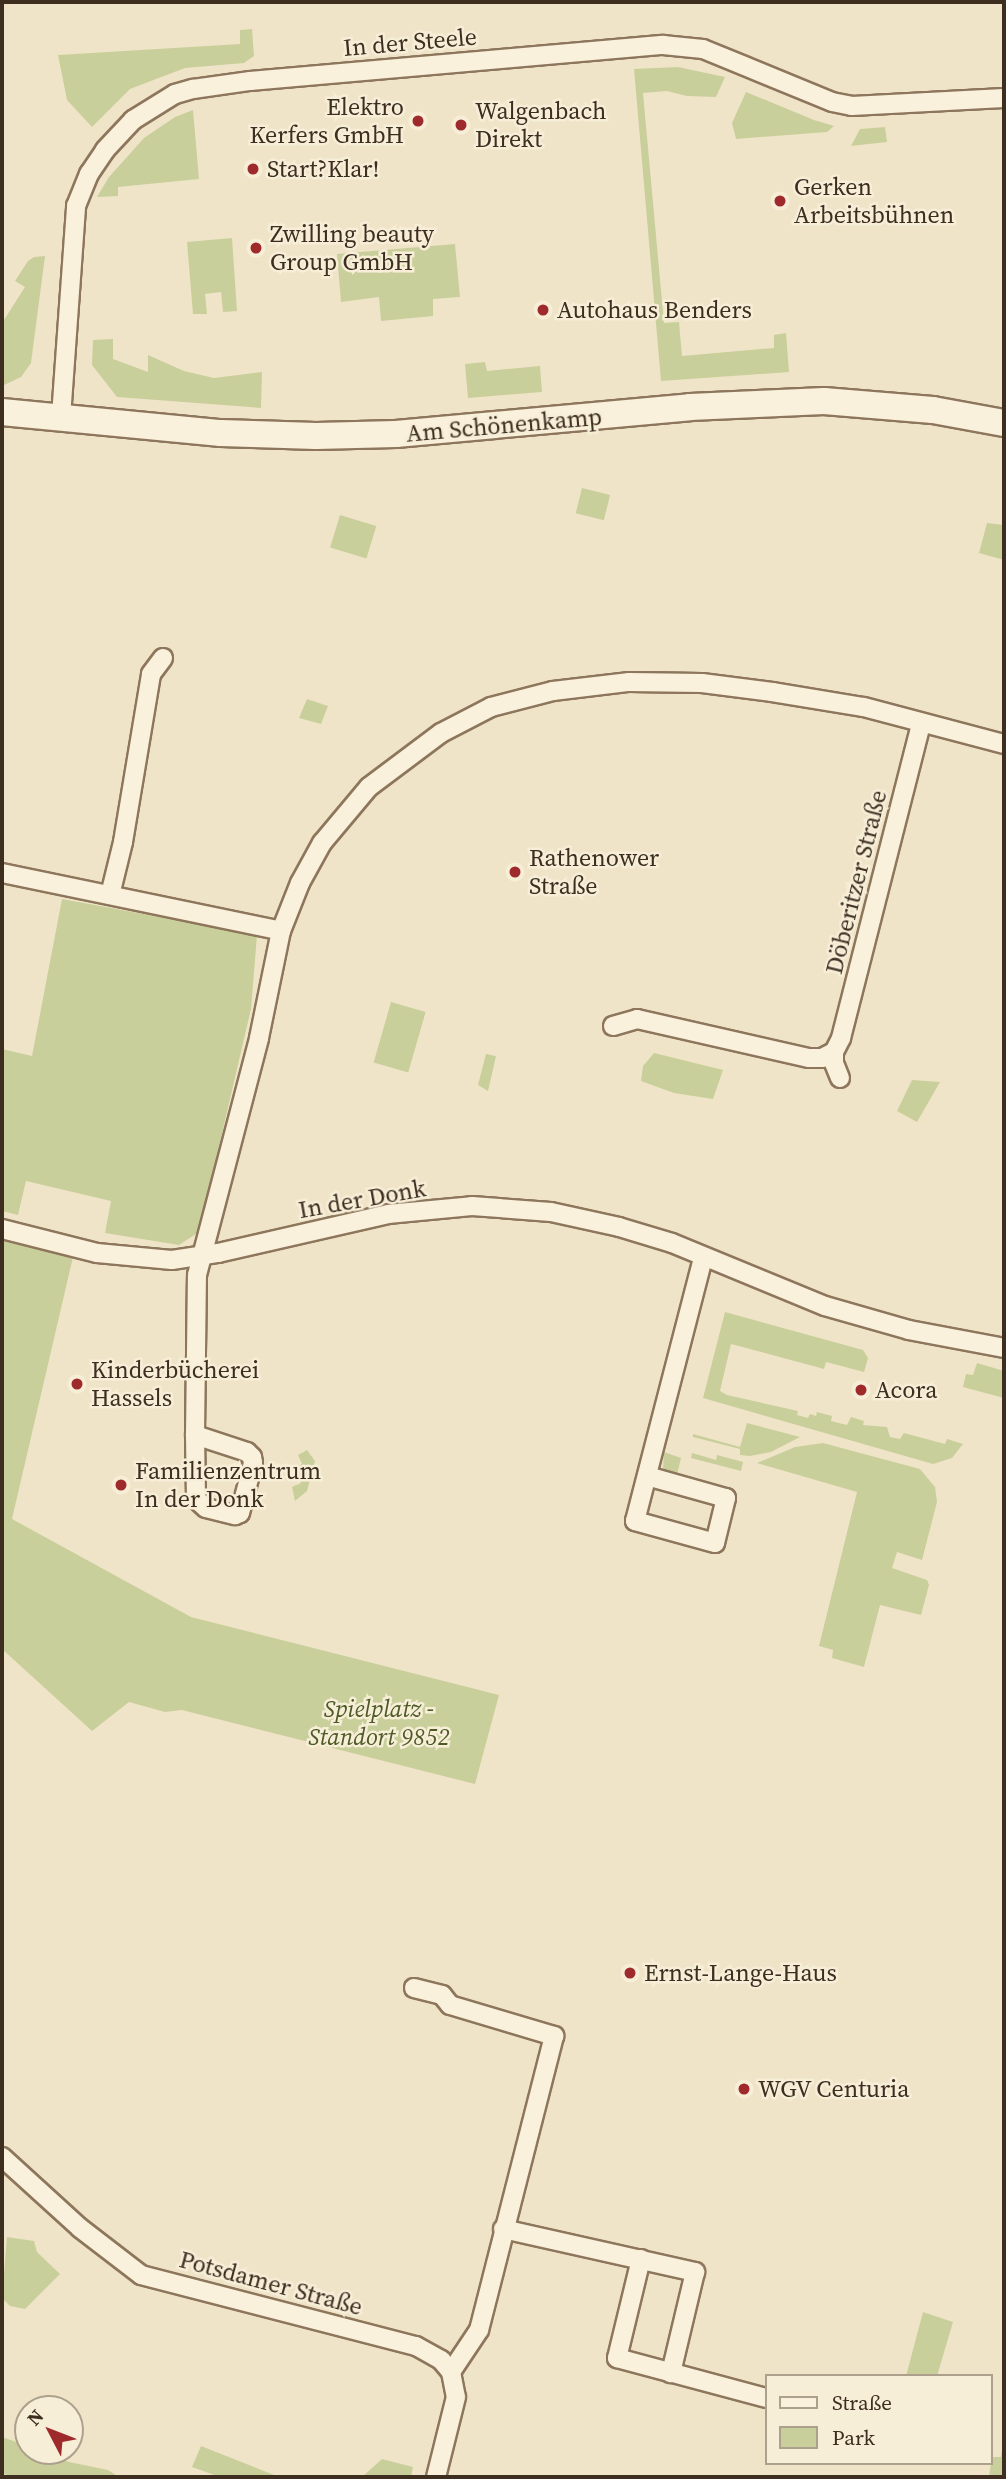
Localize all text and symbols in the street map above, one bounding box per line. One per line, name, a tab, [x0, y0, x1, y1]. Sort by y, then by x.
street label: In der Steele	[342, 22, 478, 62]
place label: Elektro Kerfers GmbH	[250, 93, 404, 149]
place label: Walgenbach Direkt	[475, 97, 606, 153]
marker: Elektro Kerfers GmbH	[410, 113, 426, 129]
marker: Walgenbach Direkt	[453, 117, 469, 133]
place label: Start?Klar!	[267, 155, 379, 183]
marker: Start?Klar!	[245, 161, 261, 177]
place label: Gerken Arbeitsbühnen	[794, 173, 954, 229]
marker: Gerken Arbeitsbühnen	[772, 193, 788, 209]
place label: Zwilling beauty Group GmbH	[270, 220, 434, 276]
marker: Zwilling beauty Group GmbH	[248, 240, 264, 256]
place label: Autohaus Benders	[557, 296, 752, 324]
marker: Autohaus Benders	[535, 302, 551, 318]
street label: Am Schönenkamp	[405, 402, 603, 448]
street label: Döberitzer Straße	[819, 787, 893, 977]
place label: Rathenower Straße	[529, 844, 659, 900]
marker: Rathenower Straße	[507, 864, 523, 880]
street label: In der Donk	[296, 1174, 428, 1224]
place label: Kinderbücherei Hassels	[91, 1356, 259, 1412]
marker: Kinderbücherei Hassels	[69, 1376, 85, 1392]
place label: Acora	[875, 1376, 937, 1404]
marker: Acora	[853, 1382, 869, 1398]
place label: Familienzentrum In der Donk	[135, 1457, 321, 1513]
marker: Familienzentrum In der Donk	[113, 1477, 129, 1493]
park label: Spielplatz - Standort 9852	[308, 1695, 450, 1751]
place label: Ernst-Lange-Haus	[644, 1959, 837, 1987]
marker: Ernst-Lange-Haus	[622, 1965, 638, 1981]
place label: WGV Centuria	[758, 2075, 910, 2103]
marker: WGV Centuria	[736, 2081, 752, 2097]
street label: Potsdamer Straße	[176, 2245, 366, 2321]
legend	[764, 2374, 992, 2465]
text: Straße	[832, 2388, 892, 2417]
north arrow	[14, 2395, 84, 2465]
text: N	[21, 2403, 49, 2431]
text: Park	[832, 2423, 875, 2452]

